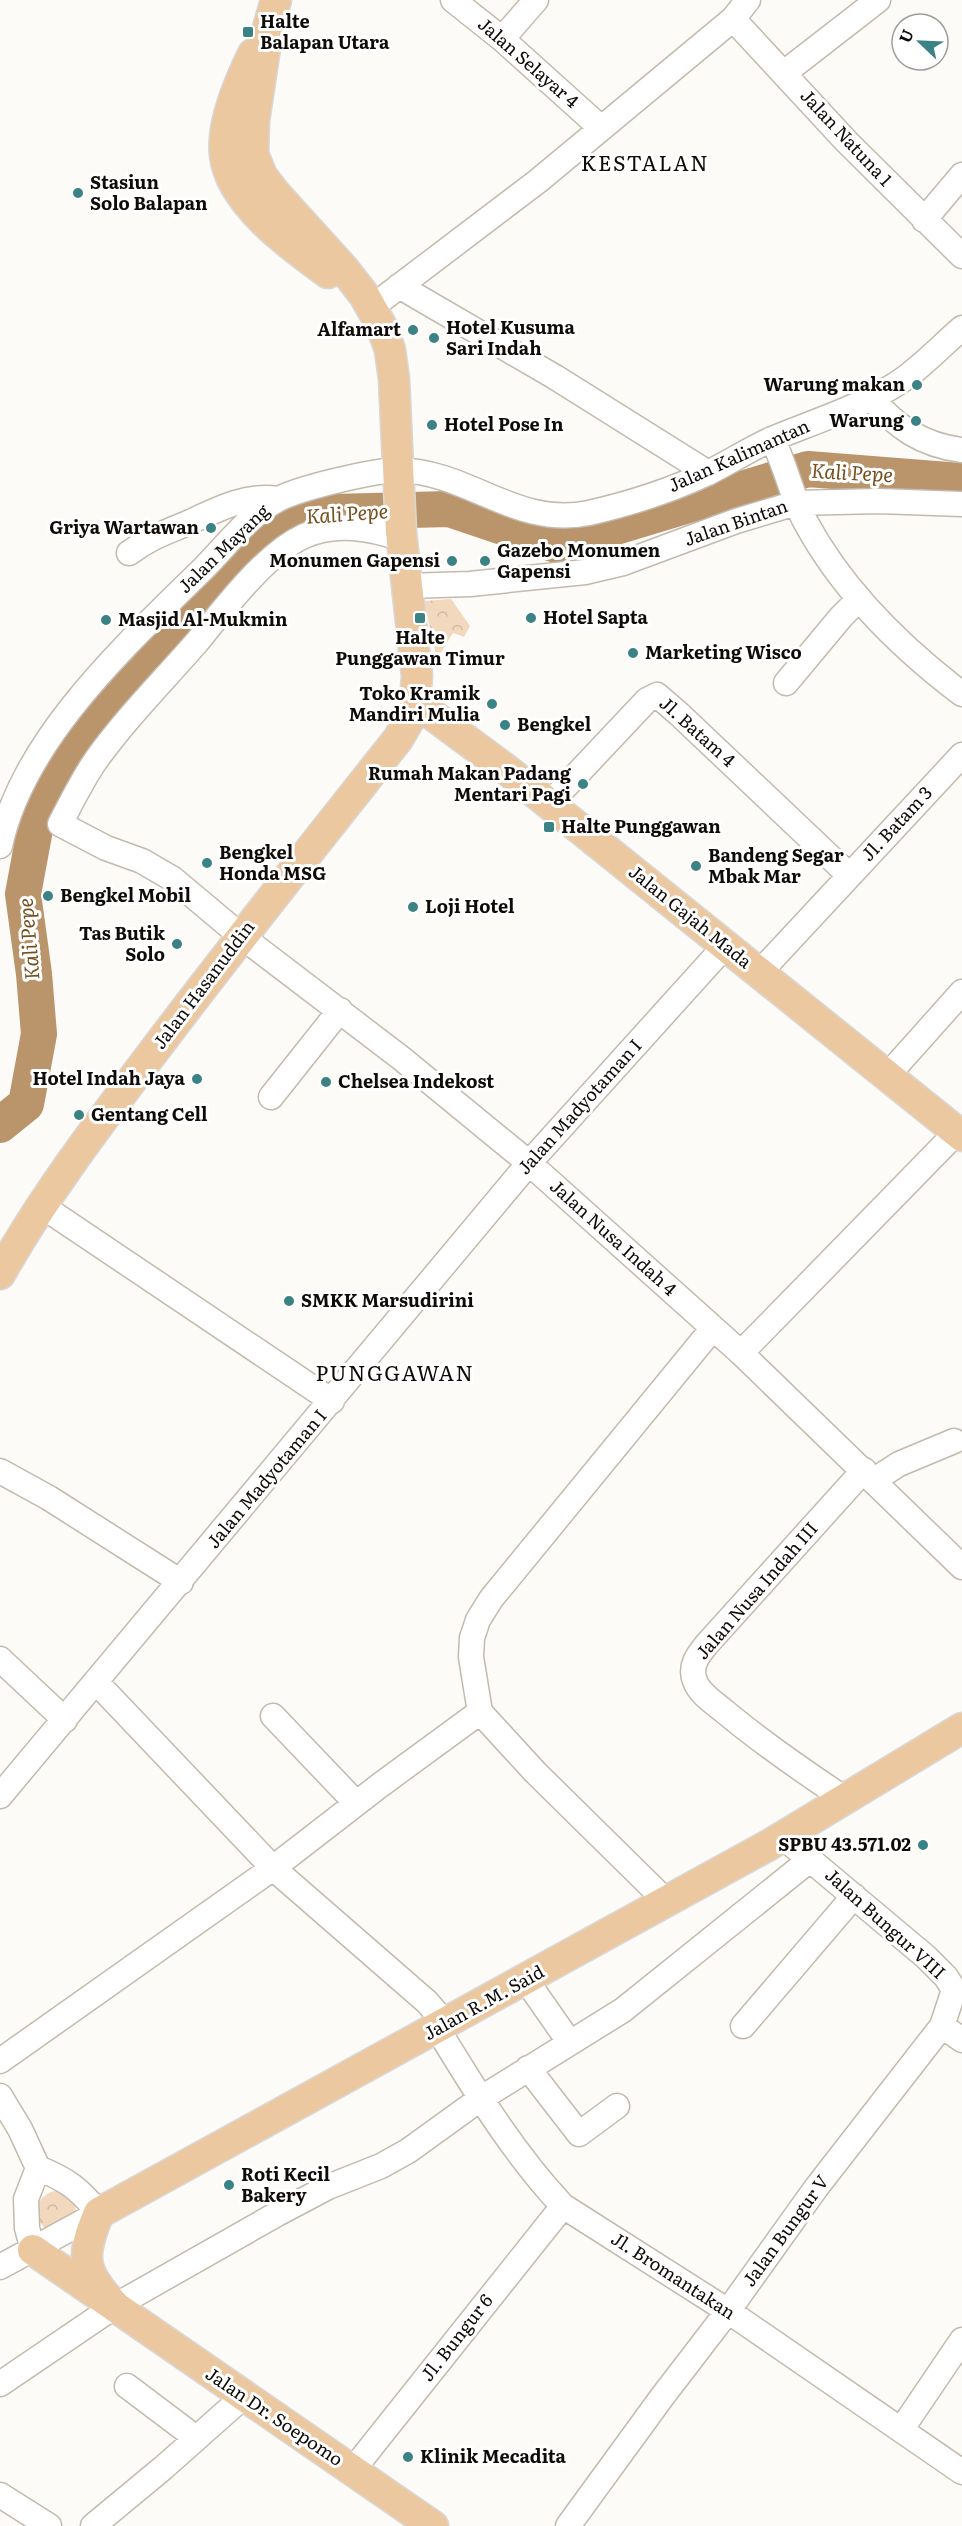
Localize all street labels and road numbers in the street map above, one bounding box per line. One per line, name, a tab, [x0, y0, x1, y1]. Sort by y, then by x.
street label: Jalan Selayar 4	[472, 10, 586, 114]
street label: Jalan Natuna 1	[795, 82, 899, 192]
street label: Jalan Kalimantan	[663, 411, 813, 498]
street label: Jalan Bintan	[680, 491, 791, 552]
street label: Jalan Mayang	[171, 497, 275, 599]
street label: Jl. Batam 4	[654, 689, 742, 773]
street label: Jl. Batam 3	[854, 779, 938, 867]
street label: Jalan Gajah Mada	[624, 858, 759, 974]
street label: Jalan Hasanuddin	[145, 914, 260, 1054]
street label: Jalan Madyotaman I	[510, 1032, 647, 1180]
street label: Jalan Nusa Indah 4	[545, 1172, 683, 1301]
street label: Jalan Madyotaman I	[199, 1403, 332, 1554]
street label: Jalan Nusa Indah III	[688, 1515, 823, 1665]
street label: Jalan Bungur VIII	[820, 1861, 952, 1985]
street label: Jalan R.M. Said	[418, 1957, 548, 2046]
street label: Jalan Bungur V	[735, 2169, 835, 2292]
street label: Jl. Bromantakan	[606, 2224, 742, 2325]
street label: Jl. Bungur 6	[413, 2287, 499, 2386]
street label: Jalan Dr. Soepomo	[201, 2360, 349, 2472]

